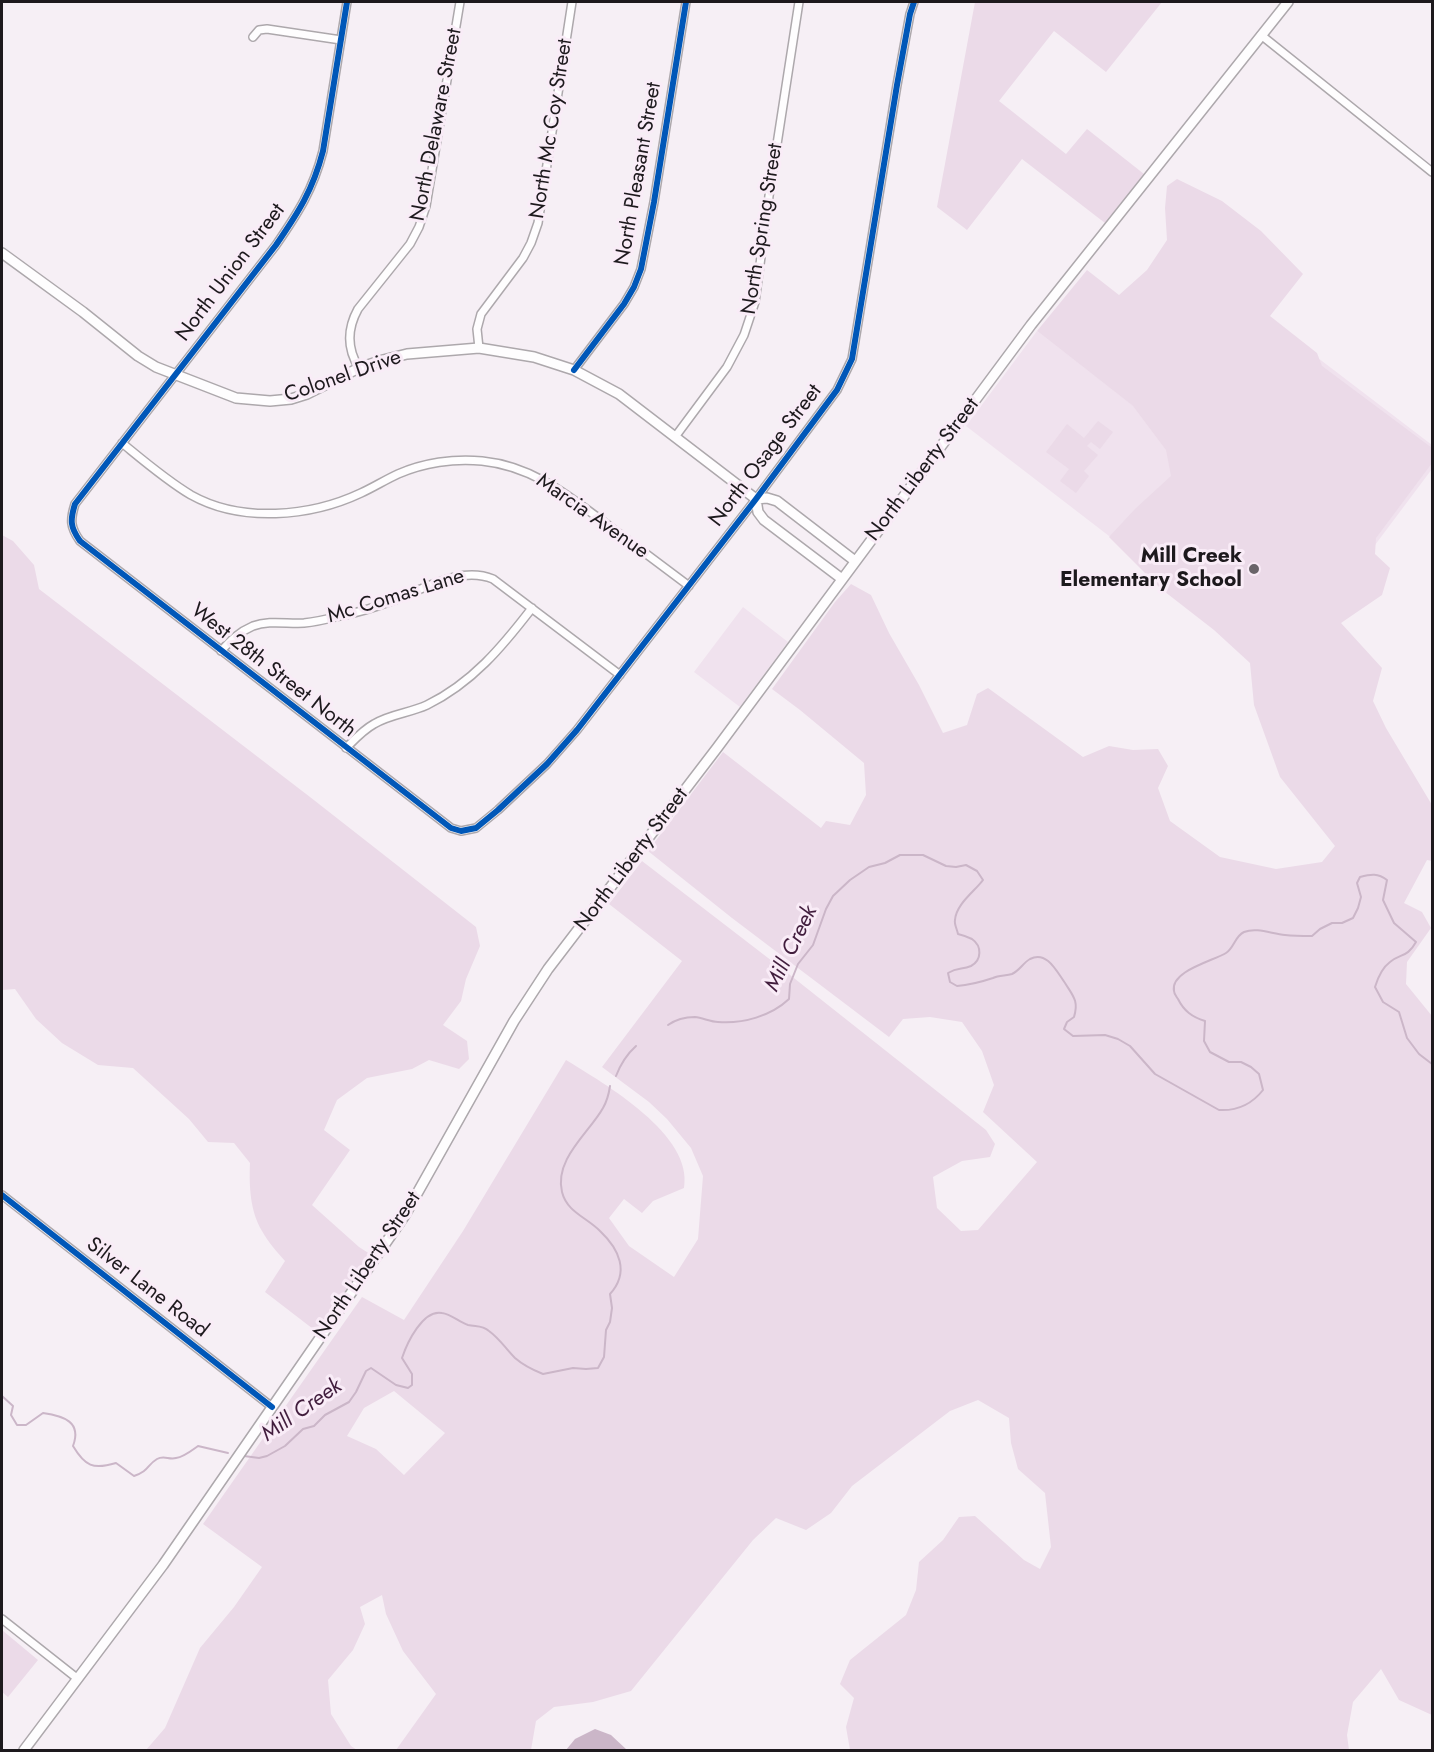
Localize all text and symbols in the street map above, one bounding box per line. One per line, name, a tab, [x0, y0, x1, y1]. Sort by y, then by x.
street label: North Delaware Street	[406, 27, 468, 223]
street label: North Mc Coy Street	[525, 37, 579, 221]
street label: North Pleasant Street	[610, 80, 668, 268]
street label: North Spring Street	[737, 142, 789, 316]
street label: North Union Street	[171, 199, 291, 347]
street label: Colonel Drive	[281, 345, 405, 409]
street label: North Osage Street	[704, 380, 828, 532]
street label: North Liberty Street	[861, 393, 985, 547]
street label: Marcia Avenue	[531, 469, 653, 565]
place label: Mill Creek Elementary School	[1060, 544, 1242, 594]
marker: Mill Creek Elementary School	[1247, 562, 1261, 576]
street label: Mc Comas Lane	[324, 564, 468, 630]
street label: West 28th Street North	[185, 599, 361, 743]
street label: North Liberty Street	[570, 783, 694, 937]
water label: Mill Creek	[760, 902, 824, 996]
street label: North Liberty Street	[309, 1187, 427, 1345]
street label: Silver Lane Road	[81, 1233, 213, 1343]
water label: Mill Creek	[257, 1374, 347, 1448]

